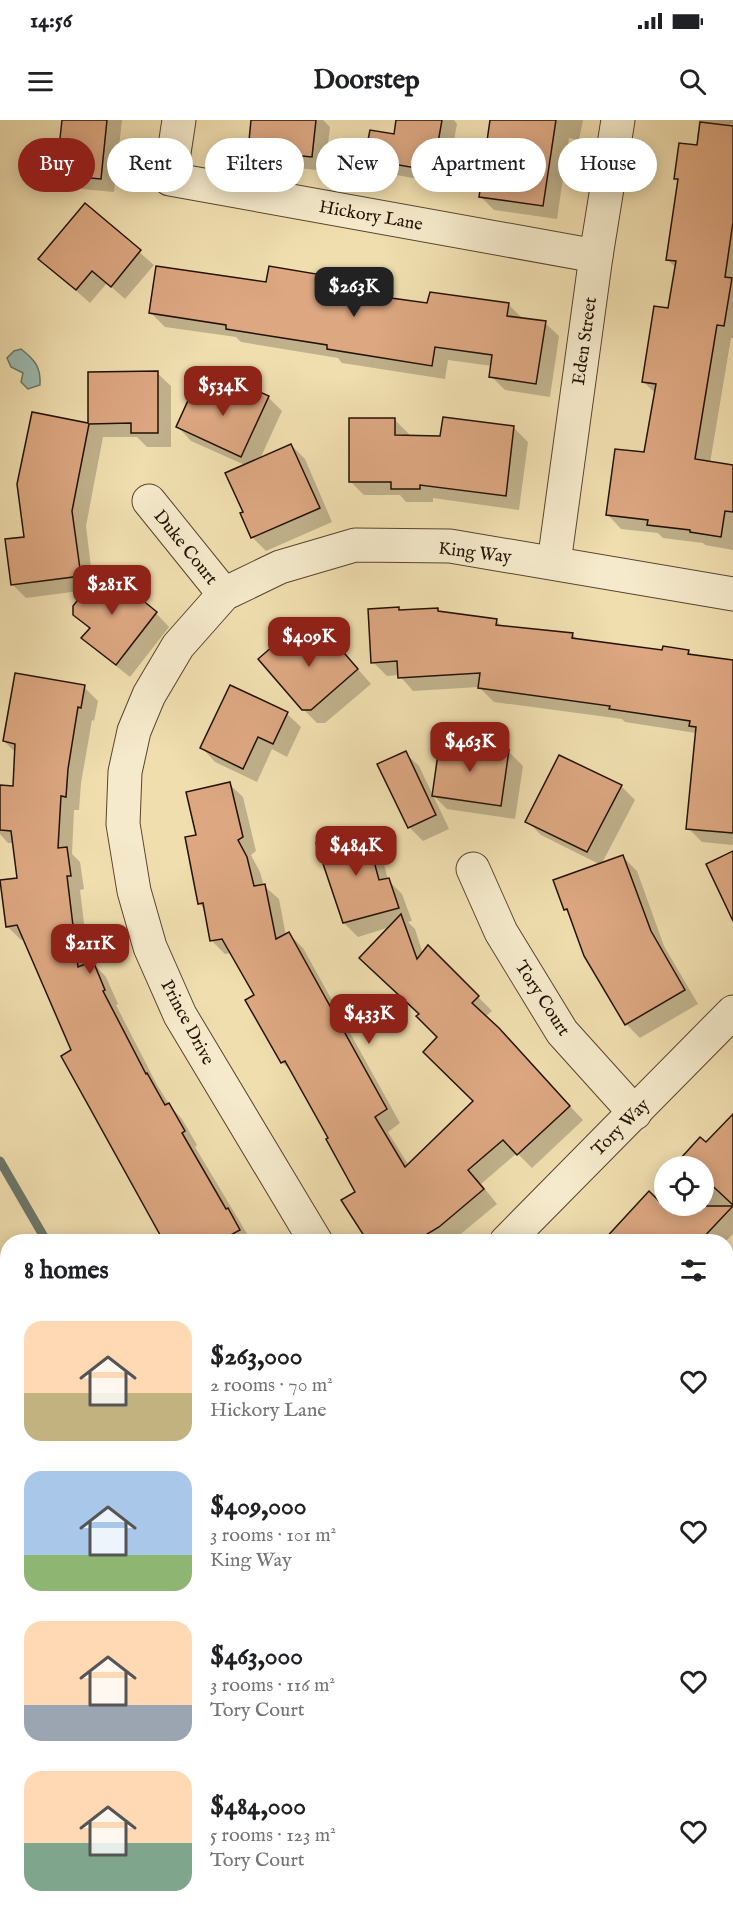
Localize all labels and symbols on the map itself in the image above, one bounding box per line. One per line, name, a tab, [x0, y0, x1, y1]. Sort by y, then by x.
street label: Hickory Lane	[317, 196, 424, 237]
pin: $263K	[312, 267, 396, 318]
street label: Eden Street	[568, 296, 603, 387]
pin: $534K	[181, 366, 265, 417]
street label: Duke Court	[148, 506, 222, 590]
street label: King Way	[437, 538, 513, 569]
pin: $281K	[70, 565, 154, 616]
pin: $409K	[267, 617, 351, 668]
pin: $463K	[428, 722, 512, 773]
pin: $484K	[314, 826, 398, 877]
pin: $211K	[48, 924, 132, 975]
street label: Tory Court	[509, 957, 575, 1041]
street label: Prince Drive	[155, 976, 219, 1069]
pin: $433K	[327, 994, 411, 1045]
street label: Tory Way	[587, 1094, 655, 1162]

